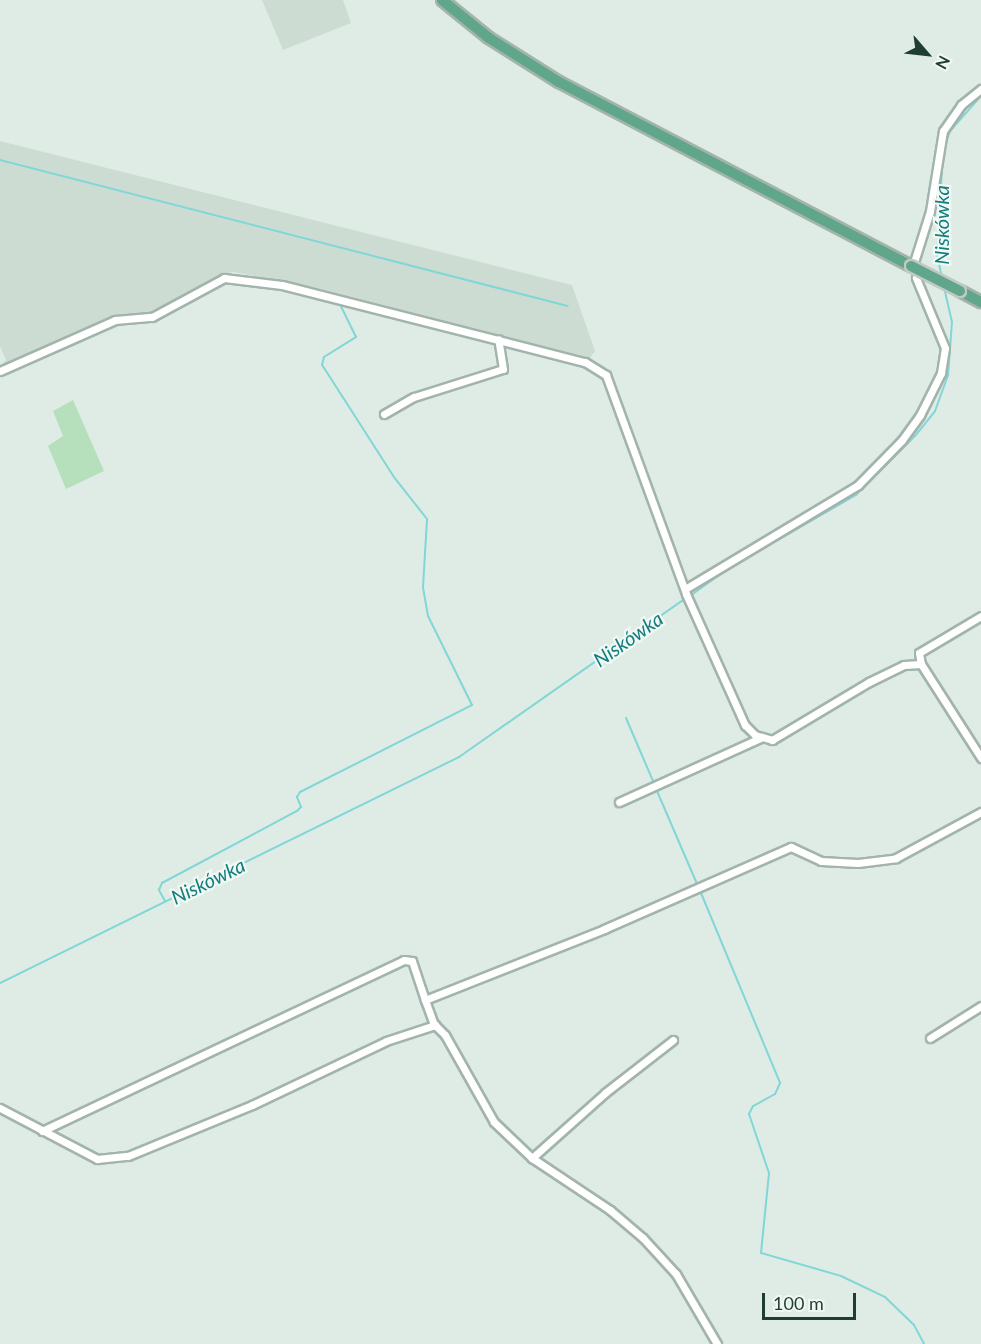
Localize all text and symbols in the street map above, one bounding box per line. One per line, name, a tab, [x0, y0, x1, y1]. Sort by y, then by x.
north arrow	[897, 24, 957, 84]
text: N	[932, 53, 955, 73]
water label: Niskówka	[929, 185, 953, 265]
water label: Niskówka	[589, 606, 667, 672]
water label: Niskówka	[167, 853, 249, 909]
scale bar	[765, 1281, 860, 1319]
text: 100 m	[773, 1292, 824, 1314]

